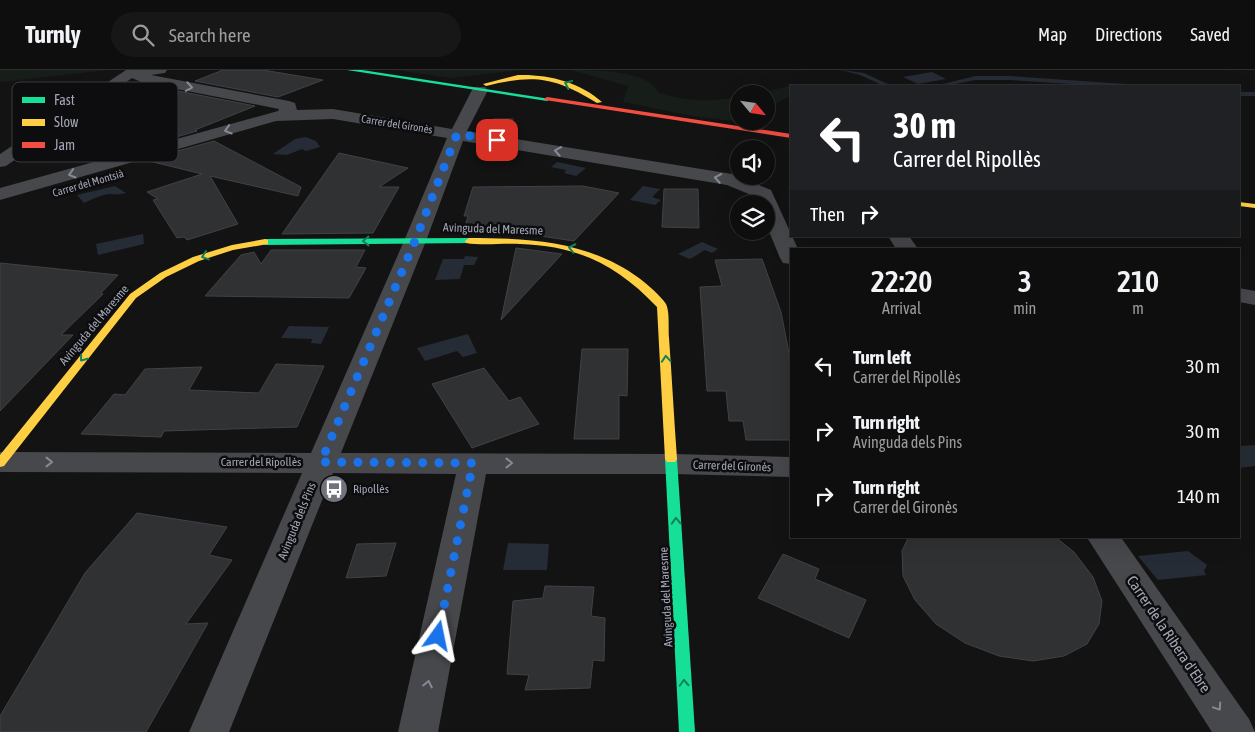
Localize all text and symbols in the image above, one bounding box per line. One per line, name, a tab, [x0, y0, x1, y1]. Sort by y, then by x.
search box	[111, 12, 461, 57]
text: Turnly	[25, 21, 81, 48]
icon: search	[129, 21, 157, 49]
text: Search here	[169, 24, 251, 46]
text: Map	[1038, 24, 1067, 45]
text: Directions	[1095, 24, 1162, 45]
text: Saved	[1190, 24, 1230, 45]
one-way arrow	[564, 80, 573, 90]
legend	[12, 82, 178, 162]
one-way arrow	[184, 82, 193, 92]
north arrow	[730, 85, 775, 130]
map controls	[730, 85, 775, 240]
text: Fast	[54, 92, 75, 108]
icon: left	[810, 105, 875, 170]
text: 30 m	[893, 105, 956, 145]
street label: Carrer del Gironès	[361, 112, 434, 136]
text: Slow	[54, 114, 79, 130]
pin	[476, 119, 518, 161]
one-way arrow	[224, 124, 233, 134]
icon: arrive	[483, 126, 511, 154]
text: Jam	[54, 137, 75, 153]
button: sound	[730, 140, 775, 185]
one-way arrow	[554, 146, 562, 156]
text: Carrer del Ripollès	[893, 146, 1041, 172]
street label: Carrer del Montsià	[51, 167, 125, 199]
one-way arrow	[68, 168, 76, 178]
one-way arrow	[714, 173, 723, 183]
button: layers	[730, 195, 775, 240]
icon: right	[855, 200, 883, 228]
text: Then	[810, 203, 845, 225]
street label: Avinguda del Maresme	[443, 220, 543, 238]
one-way arrow	[362, 236, 370, 246]
one-way arrow	[568, 243, 577, 254]
one-way arrow	[202, 251, 210, 261]
text: 22:20	[871, 264, 932, 298]
text: 3	[1018, 264, 1032, 298]
text: 210	[1117, 264, 1159, 298]
street label: Avinguda del Maresme	[56, 282, 132, 368]
text: Arrival	[882, 299, 921, 317]
text: min	[1013, 299, 1036, 317]
text: m	[1132, 299, 1144, 317]
text: Turn left	[853, 346, 911, 368]
one-way arrow	[81, 352, 89, 361]
icon: left	[810, 352, 838, 380]
one-way arrow	[660, 355, 671, 363]
text: 30 m	[1186, 355, 1220, 377]
text: Carrer del Ripollès	[853, 368, 961, 386]
text: Turn right	[853, 411, 920, 433]
icon: right	[810, 417, 838, 445]
text: 30 m	[1186, 420, 1220, 442]
text: Avinguda dels Pins	[853, 433, 962, 451]
street label: Carrer del Ripollès	[221, 455, 301, 469]
one-way arrow	[45, 457, 53, 467]
one-way arrow	[505, 458, 513, 469]
street label: Carrer del Gironès	[693, 458, 771, 474]
bus stop icon: Ripollès	[319, 474, 349, 504]
text: Turn right	[853, 476, 920, 498]
street label: Avinguda dels Pins	[275, 480, 319, 562]
place label: Ripollès	[353, 482, 389, 496]
icon: right	[810, 482, 838, 510]
text: 140 m	[1177, 485, 1220, 507]
text: Carrer del Gironès	[853, 498, 958, 516]
one-way arrow	[670, 517, 681, 525]
street label: Avinguda del Maresme	[656, 547, 676, 647]
street label: Carrer de la Ribera d'Ebre	[1124, 572, 1215, 696]
position arrow	[411, 609, 463, 661]
one-way arrow	[679, 679, 690, 687]
one-way arrow	[422, 680, 433, 689]
one-way arrow	[1212, 701, 1221, 711]

